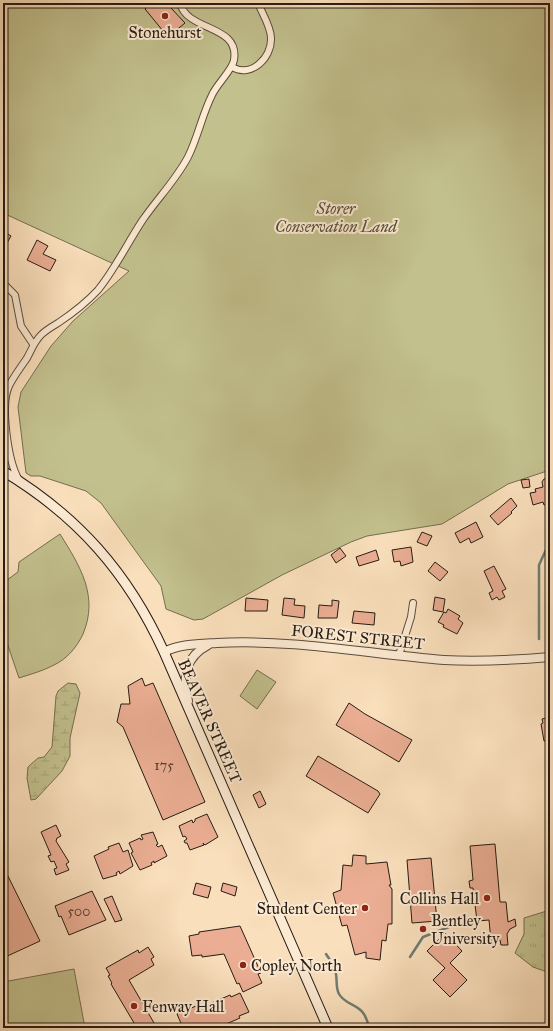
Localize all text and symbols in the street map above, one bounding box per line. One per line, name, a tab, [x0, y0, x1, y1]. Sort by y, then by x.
marker: Stonehurst	[160, 11, 170, 21]
place label: Stonehurst	[128, 23, 202, 42]
park label: Storer Conservation Land	[275, 199, 399, 236]
street label: FOREST STREET	[290, 621, 426, 653]
street label: BEAVER STREET	[174, 656, 246, 786]
house number: 175	[154, 757, 174, 774]
place label: Collins Hall	[400, 889, 480, 908]
marker: Collins Hall	[482, 893, 492, 903]
place label: Student Center	[257, 899, 357, 918]
house number: 500	[68, 903, 90, 920]
marker: Student Center	[360, 903, 370, 913]
place label: Bentley University	[431, 911, 500, 948]
marker: Bentley University	[418, 924, 428, 934]
place label: Copley North	[251, 956, 342, 975]
marker: Copley North	[238, 960, 248, 970]
place label: Fenway Hall	[142, 997, 225, 1016]
marker: Fenway Hall	[129, 1001, 139, 1011]

